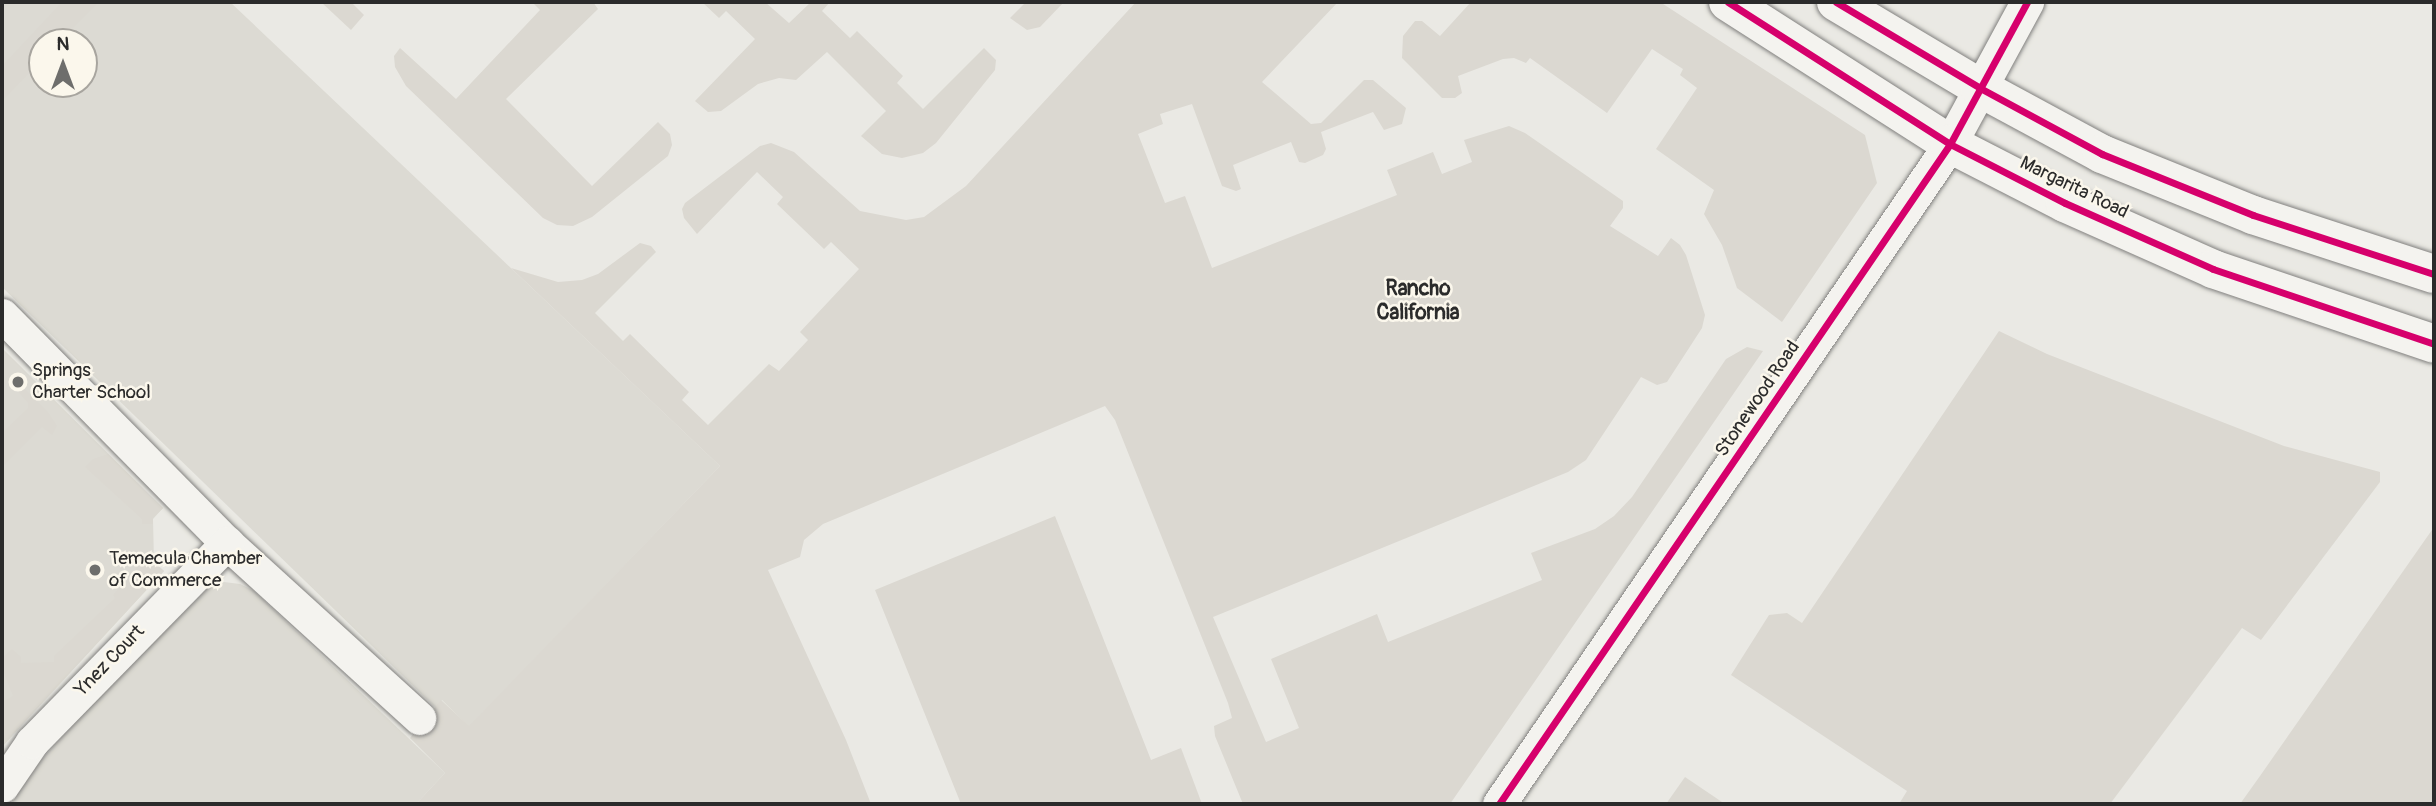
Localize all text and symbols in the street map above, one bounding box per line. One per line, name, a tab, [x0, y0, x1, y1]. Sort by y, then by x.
north arrow	[28, 28, 98, 98]
text: N	[57, 32, 69, 56]
street label: Margarita Road	[2016, 152, 2132, 224]
district label: Rancho California	[1377, 276, 1459, 326]
street label: Stonewood Road	[1711, 337, 1805, 461]
place label: Springs Charter School	[32, 360, 151, 404]
marker: Springs Charter School	[10, 374, 26, 390]
place label: Temecula Chamber of Commerce	[109, 548, 262, 592]
marker: Temecula Chamber of Commerce	[87, 562, 103, 578]
street label: Ynez Court	[70, 621, 150, 701]

